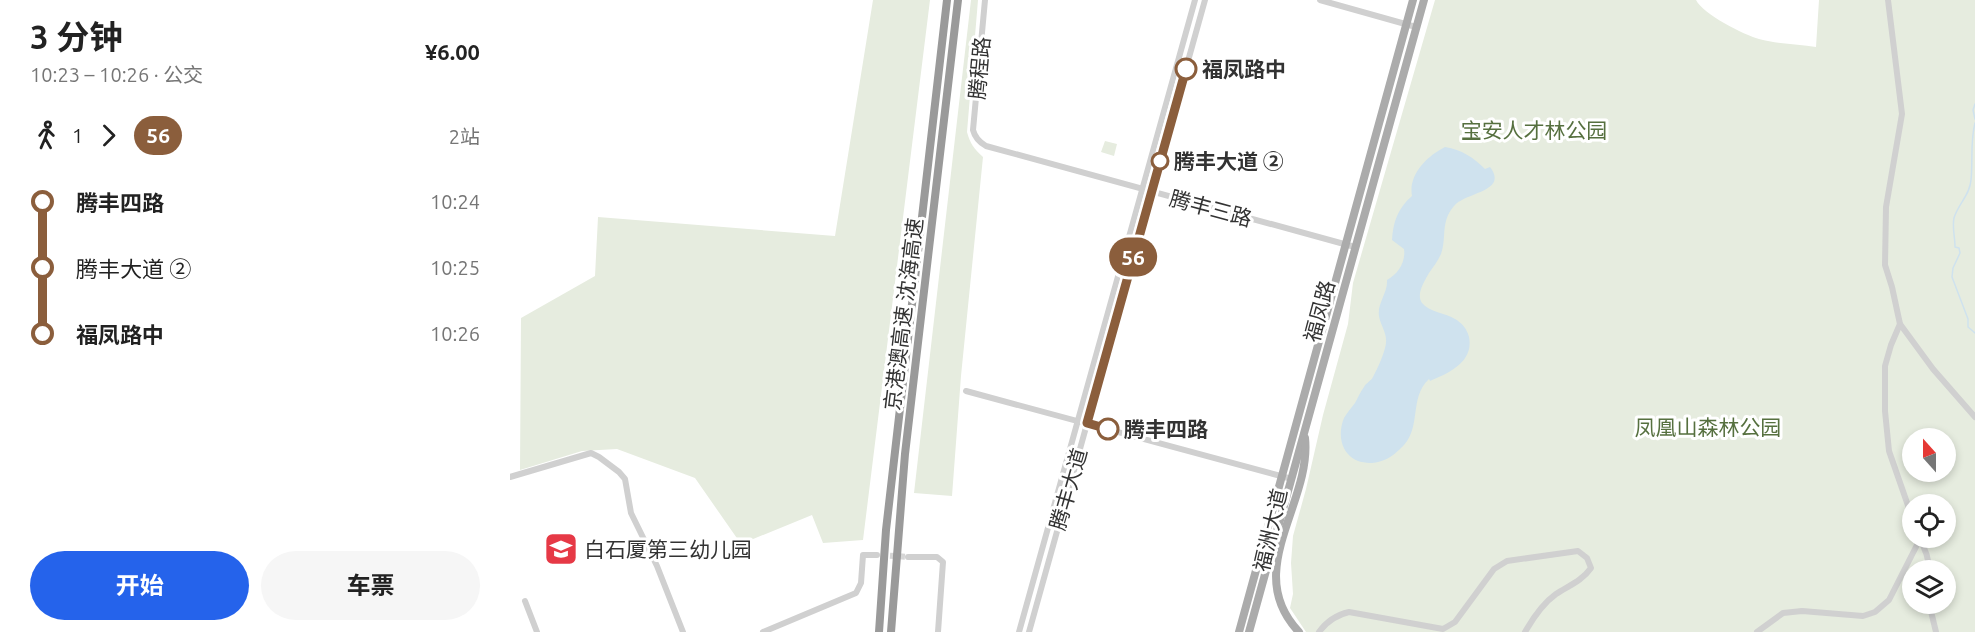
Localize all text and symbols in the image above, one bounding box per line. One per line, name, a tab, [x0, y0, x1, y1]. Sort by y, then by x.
text: 3 分钟	[30, 18, 122, 55]
street label: 腾程路	[964, 36, 994, 100]
text: ¥6.00	[425, 39, 480, 64]
place label: 福凤路中	[1202, 57, 1286, 81]
marker: 福凤路中	[1175, 58, 1197, 80]
text: 10:23 – 10:26 · 公交	[30, 63, 203, 86]
park label: 宝安人才林公园	[1461, 118, 1608, 142]
icon: walk	[30, 119, 63, 152]
icon: forward	[92, 119, 125, 152]
text: 56	[146, 123, 170, 147]
text: 1	[72, 124, 83, 147]
text: 2站	[449, 125, 480, 148]
place label: 腾丰大道 ②	[1174, 149, 1284, 173]
marker: 腾丰大道 ②	[1151, 152, 1169, 170]
street label: 腾丰三路	[1167, 186, 1255, 230]
text: 腾丰四路	[76, 190, 164, 215]
text: 10:24	[430, 190, 480, 213]
street label: 京港澳高速 沈海高速	[879, 216, 927, 412]
line badge: 56	[1106, 238, 1160, 276]
text: 56	[1121, 245, 1145, 269]
text: 腾丰大道 ②	[76, 256, 191, 281]
text: 10:25	[430, 256, 480, 279]
street label: 福凤路	[1299, 277, 1339, 345]
text: 福凤路中	[76, 322, 164, 347]
text: 10:26	[430, 322, 480, 345]
park label: 凤凰山森林公园	[1635, 415, 1782, 439]
place label: 腾丰四路	[1124, 417, 1208, 441]
marker: 腾丰四路	[1097, 418, 1119, 440]
north arrow	[1902, 428, 1956, 482]
map controls	[1902, 428, 1956, 614]
street label: 腾丰大道	[1045, 445, 1091, 533]
street label: 福洲大道	[1249, 486, 1291, 574]
button: locate	[1902, 494, 1956, 548]
school or university icon: 白石厦第三幼儿园	[543, 531, 579, 567]
place label: 白石厦第三幼儿园	[584, 537, 752, 561]
button: 开始	[30, 551, 249, 620]
button: 车票	[261, 551, 480, 620]
button: layers	[1902, 560, 1956, 614]

